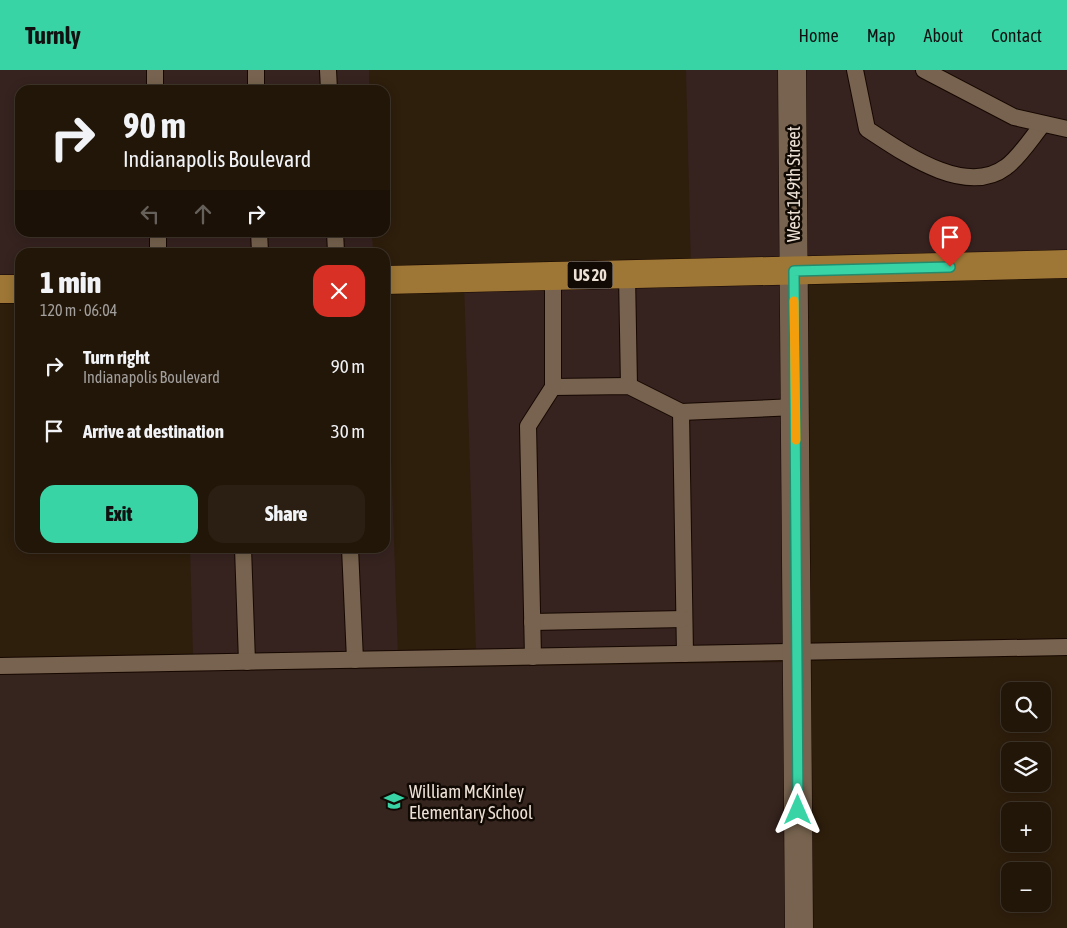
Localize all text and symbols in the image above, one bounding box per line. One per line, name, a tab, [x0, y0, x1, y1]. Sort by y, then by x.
text: Turnly	[25, 22, 81, 49]
text: Home	[799, 25, 839, 46]
text: Map	[867, 25, 896, 46]
text: About	[924, 25, 963, 46]
text: Contact	[991, 25, 1042, 46]
icon: right	[40, 105, 105, 170]
text: 90 m	[123, 105, 186, 145]
street label: West 149th Street	[783, 126, 804, 242]
text: Indianapolis Boulevard	[123, 146, 311, 172]
icon: left	[136, 200, 164, 228]
icon: ahead	[189, 200, 217, 228]
icon: right	[242, 200, 270, 228]
pin	[929, 216, 971, 267]
icon: arrive	[936, 223, 964, 251]
road number: US 20	[568, 262, 612, 288]
text: 1 min	[40, 265, 101, 299]
button: close	[313, 265, 365, 317]
text: 120 m · 06:04	[40, 301, 117, 319]
text: Turn right	[83, 346, 150, 368]
icon: right	[40, 352, 68, 380]
text: 90 m	[331, 355, 365, 377]
text: Indianapolis Boulevard	[83, 368, 220, 386]
icon: arrive	[40, 417, 68, 445]
text: Arrive at destination	[83, 420, 224, 442]
text: 30 m	[331, 420, 365, 442]
button: Exit	[40, 485, 198, 543]
button: Share	[208, 485, 365, 543]
map controls	[1001, 682, 1051, 912]
button: search	[1001, 682, 1051, 732]
button: layers	[1001, 742, 1051, 792]
place label: William McKinley Elementary School	[409, 781, 533, 823]
position arrow	[771, 783, 823, 835]
school or university icon: William McKinley Elementary School	[383, 790, 405, 812]
button: +	[1001, 802, 1051, 852]
button: −	[1001, 862, 1051, 912]

